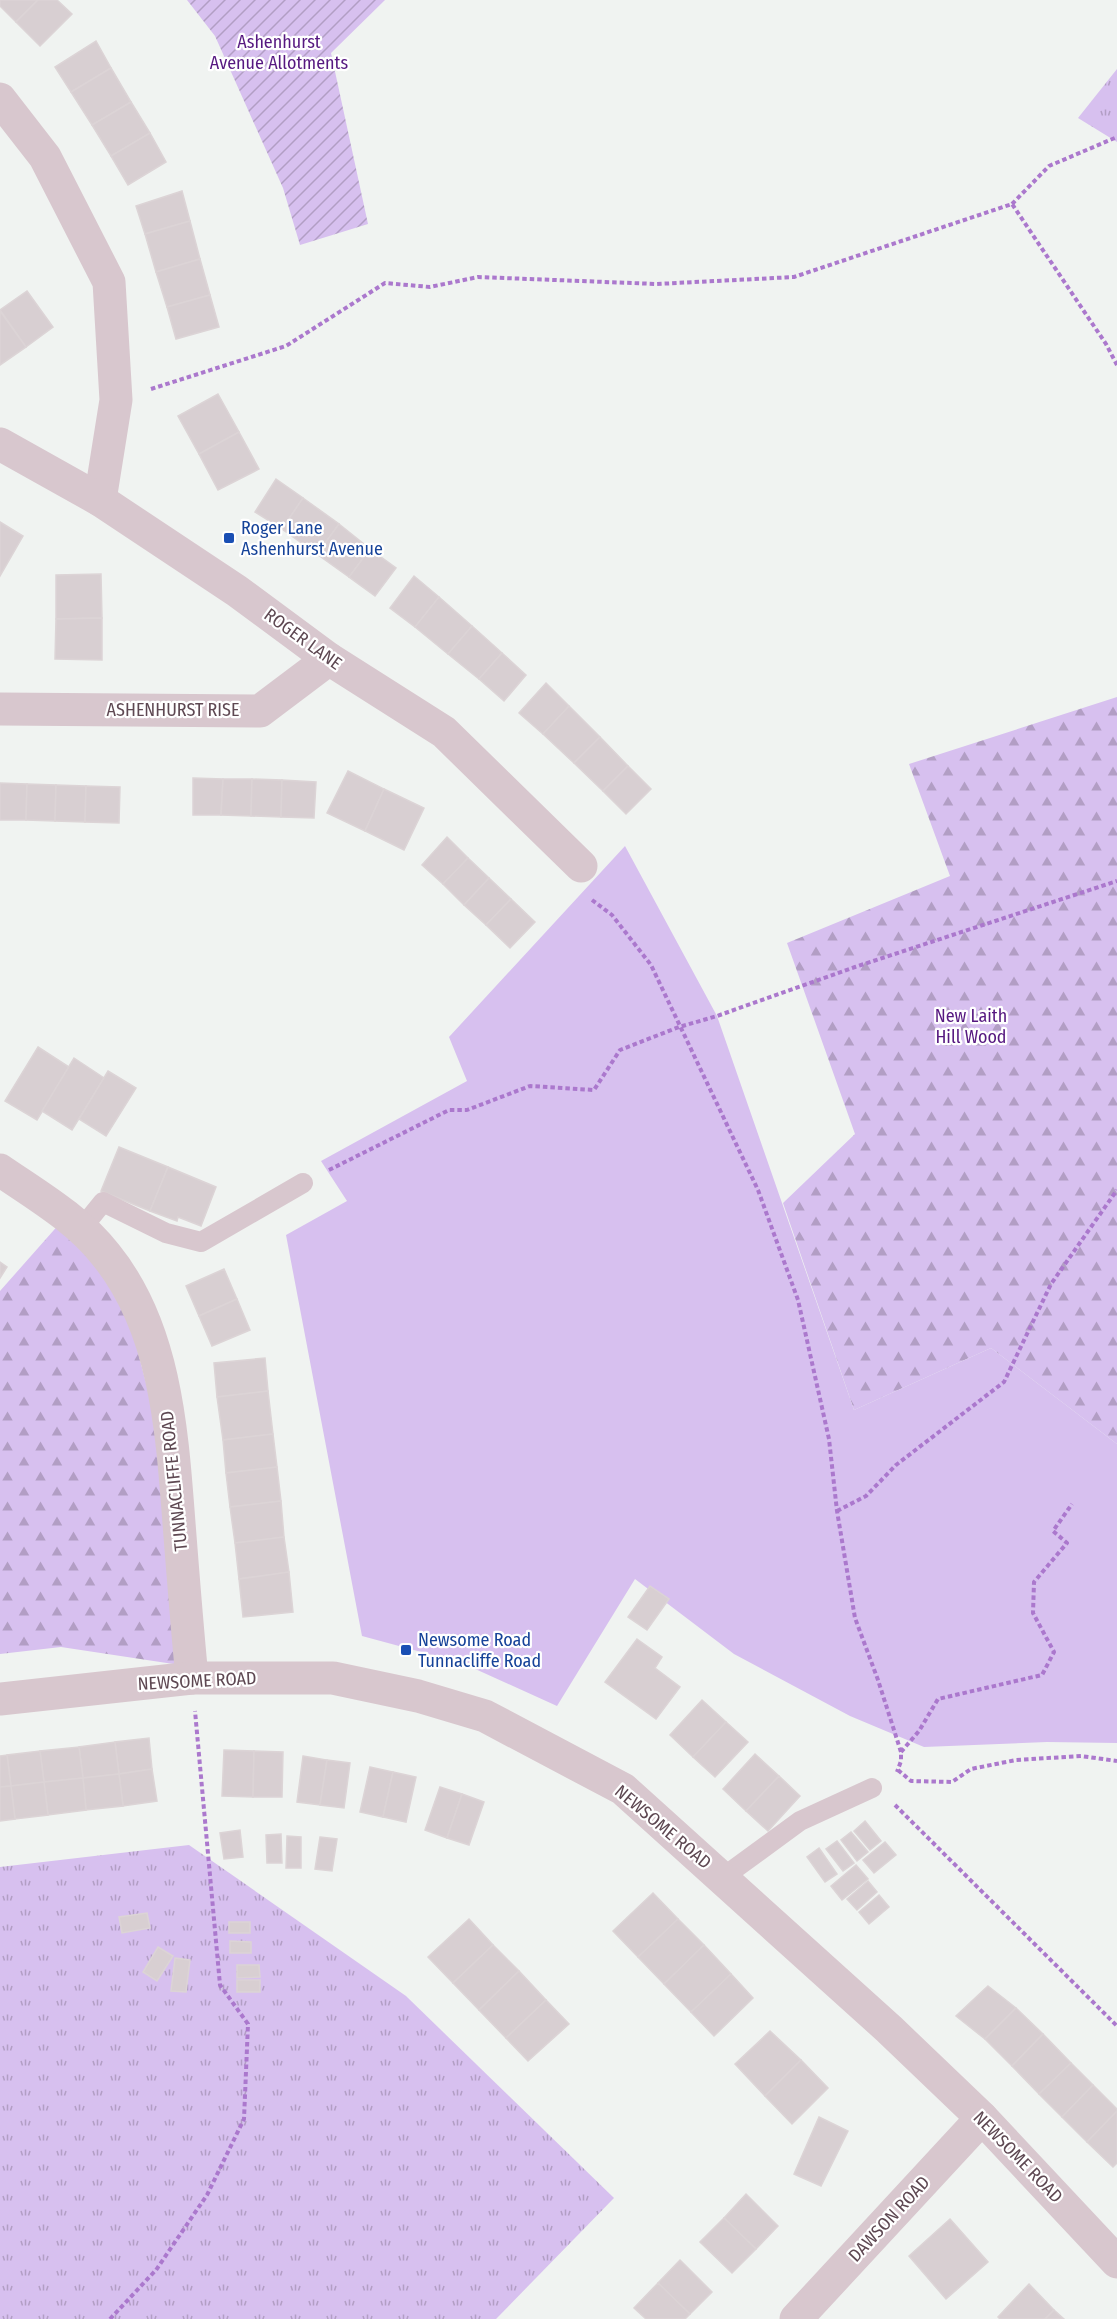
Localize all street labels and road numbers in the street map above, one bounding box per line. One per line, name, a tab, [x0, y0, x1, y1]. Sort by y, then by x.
street label: ROGER LANE	[260, 603, 346, 675]
street label: ASHENHURST RISE	[107, 699, 239, 721]
street label: TUNNACLIFFE ROAD	[156, 1410, 192, 1552]
street label: NEWSOME ROAD	[137, 1667, 257, 1695]
street label: NEWSOME ROAD	[610, 1780, 716, 1874]
street label: NEWSOME ROAD	[969, 2107, 1067, 2207]
street label: DAWSON ROAD	[844, 2172, 934, 2266]

